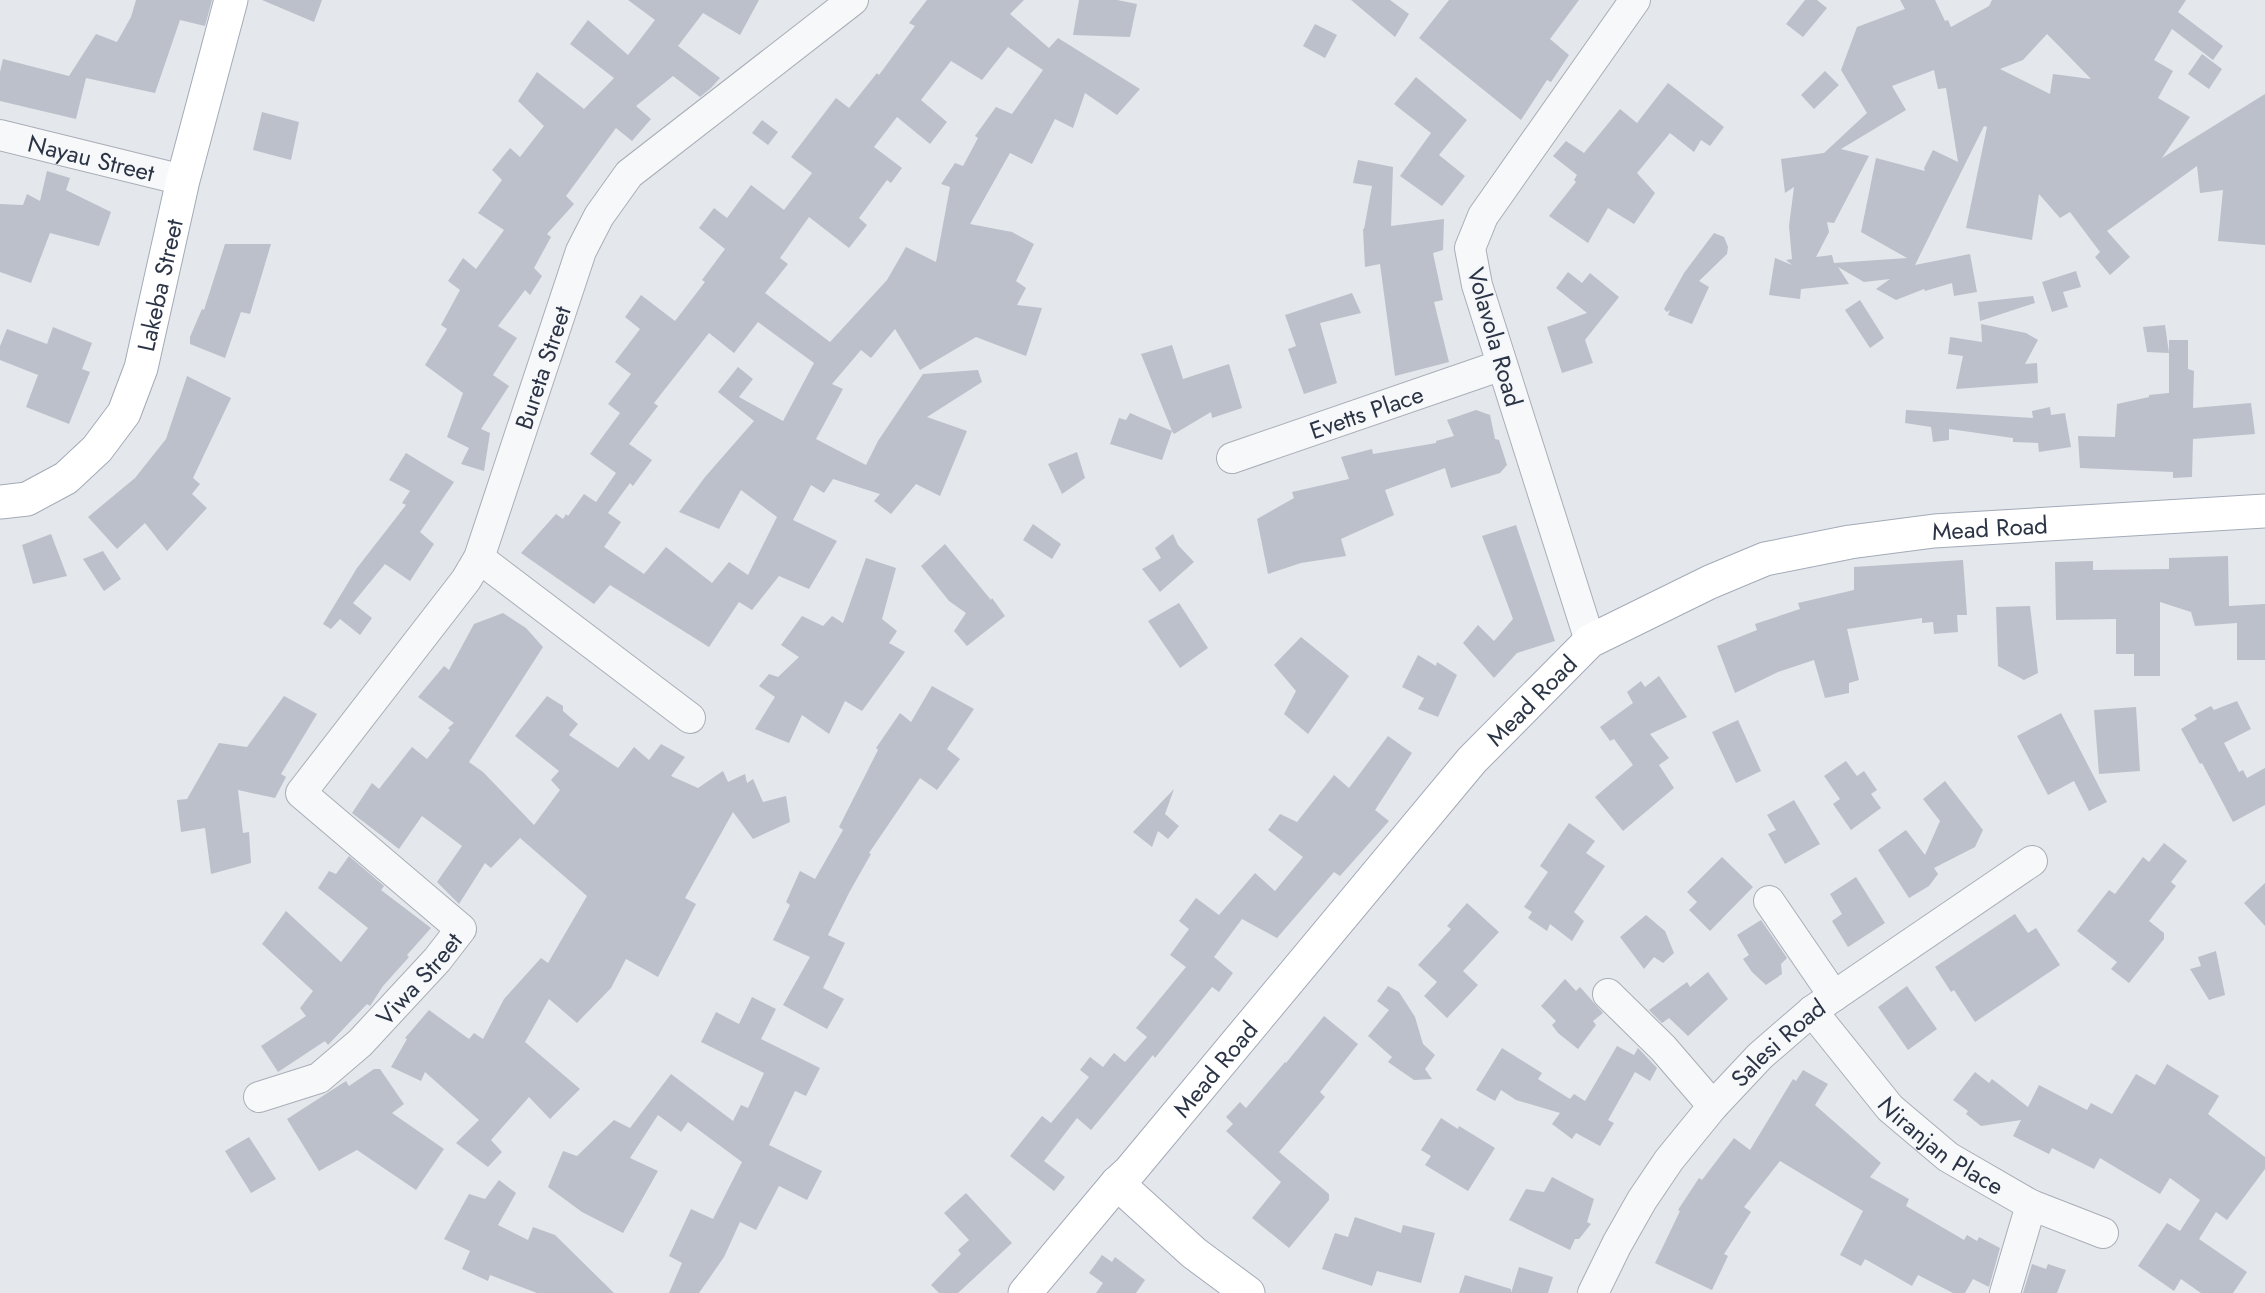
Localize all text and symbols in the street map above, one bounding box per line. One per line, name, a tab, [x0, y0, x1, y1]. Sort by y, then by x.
street label: Nayau Street	[24, 125, 158, 190]
street label: Lakeba Street	[128, 215, 191, 355]
street label: Volavola Road	[1458, 263, 1532, 411]
street label: Bureta Street	[505, 301, 579, 434]
street label: Evetts Place	[1305, 376, 1428, 448]
street label: Mead Road	[1931, 507, 2049, 549]
street label: Mead Road	[1478, 647, 1585, 754]
street label: Viwa Street	[368, 924, 470, 1033]
street label: Salesi Road	[1722, 990, 1832, 1095]
street label: Mead Road	[1164, 1013, 1266, 1125]
street label: Niranjan Place	[1870, 1089, 2010, 1203]

